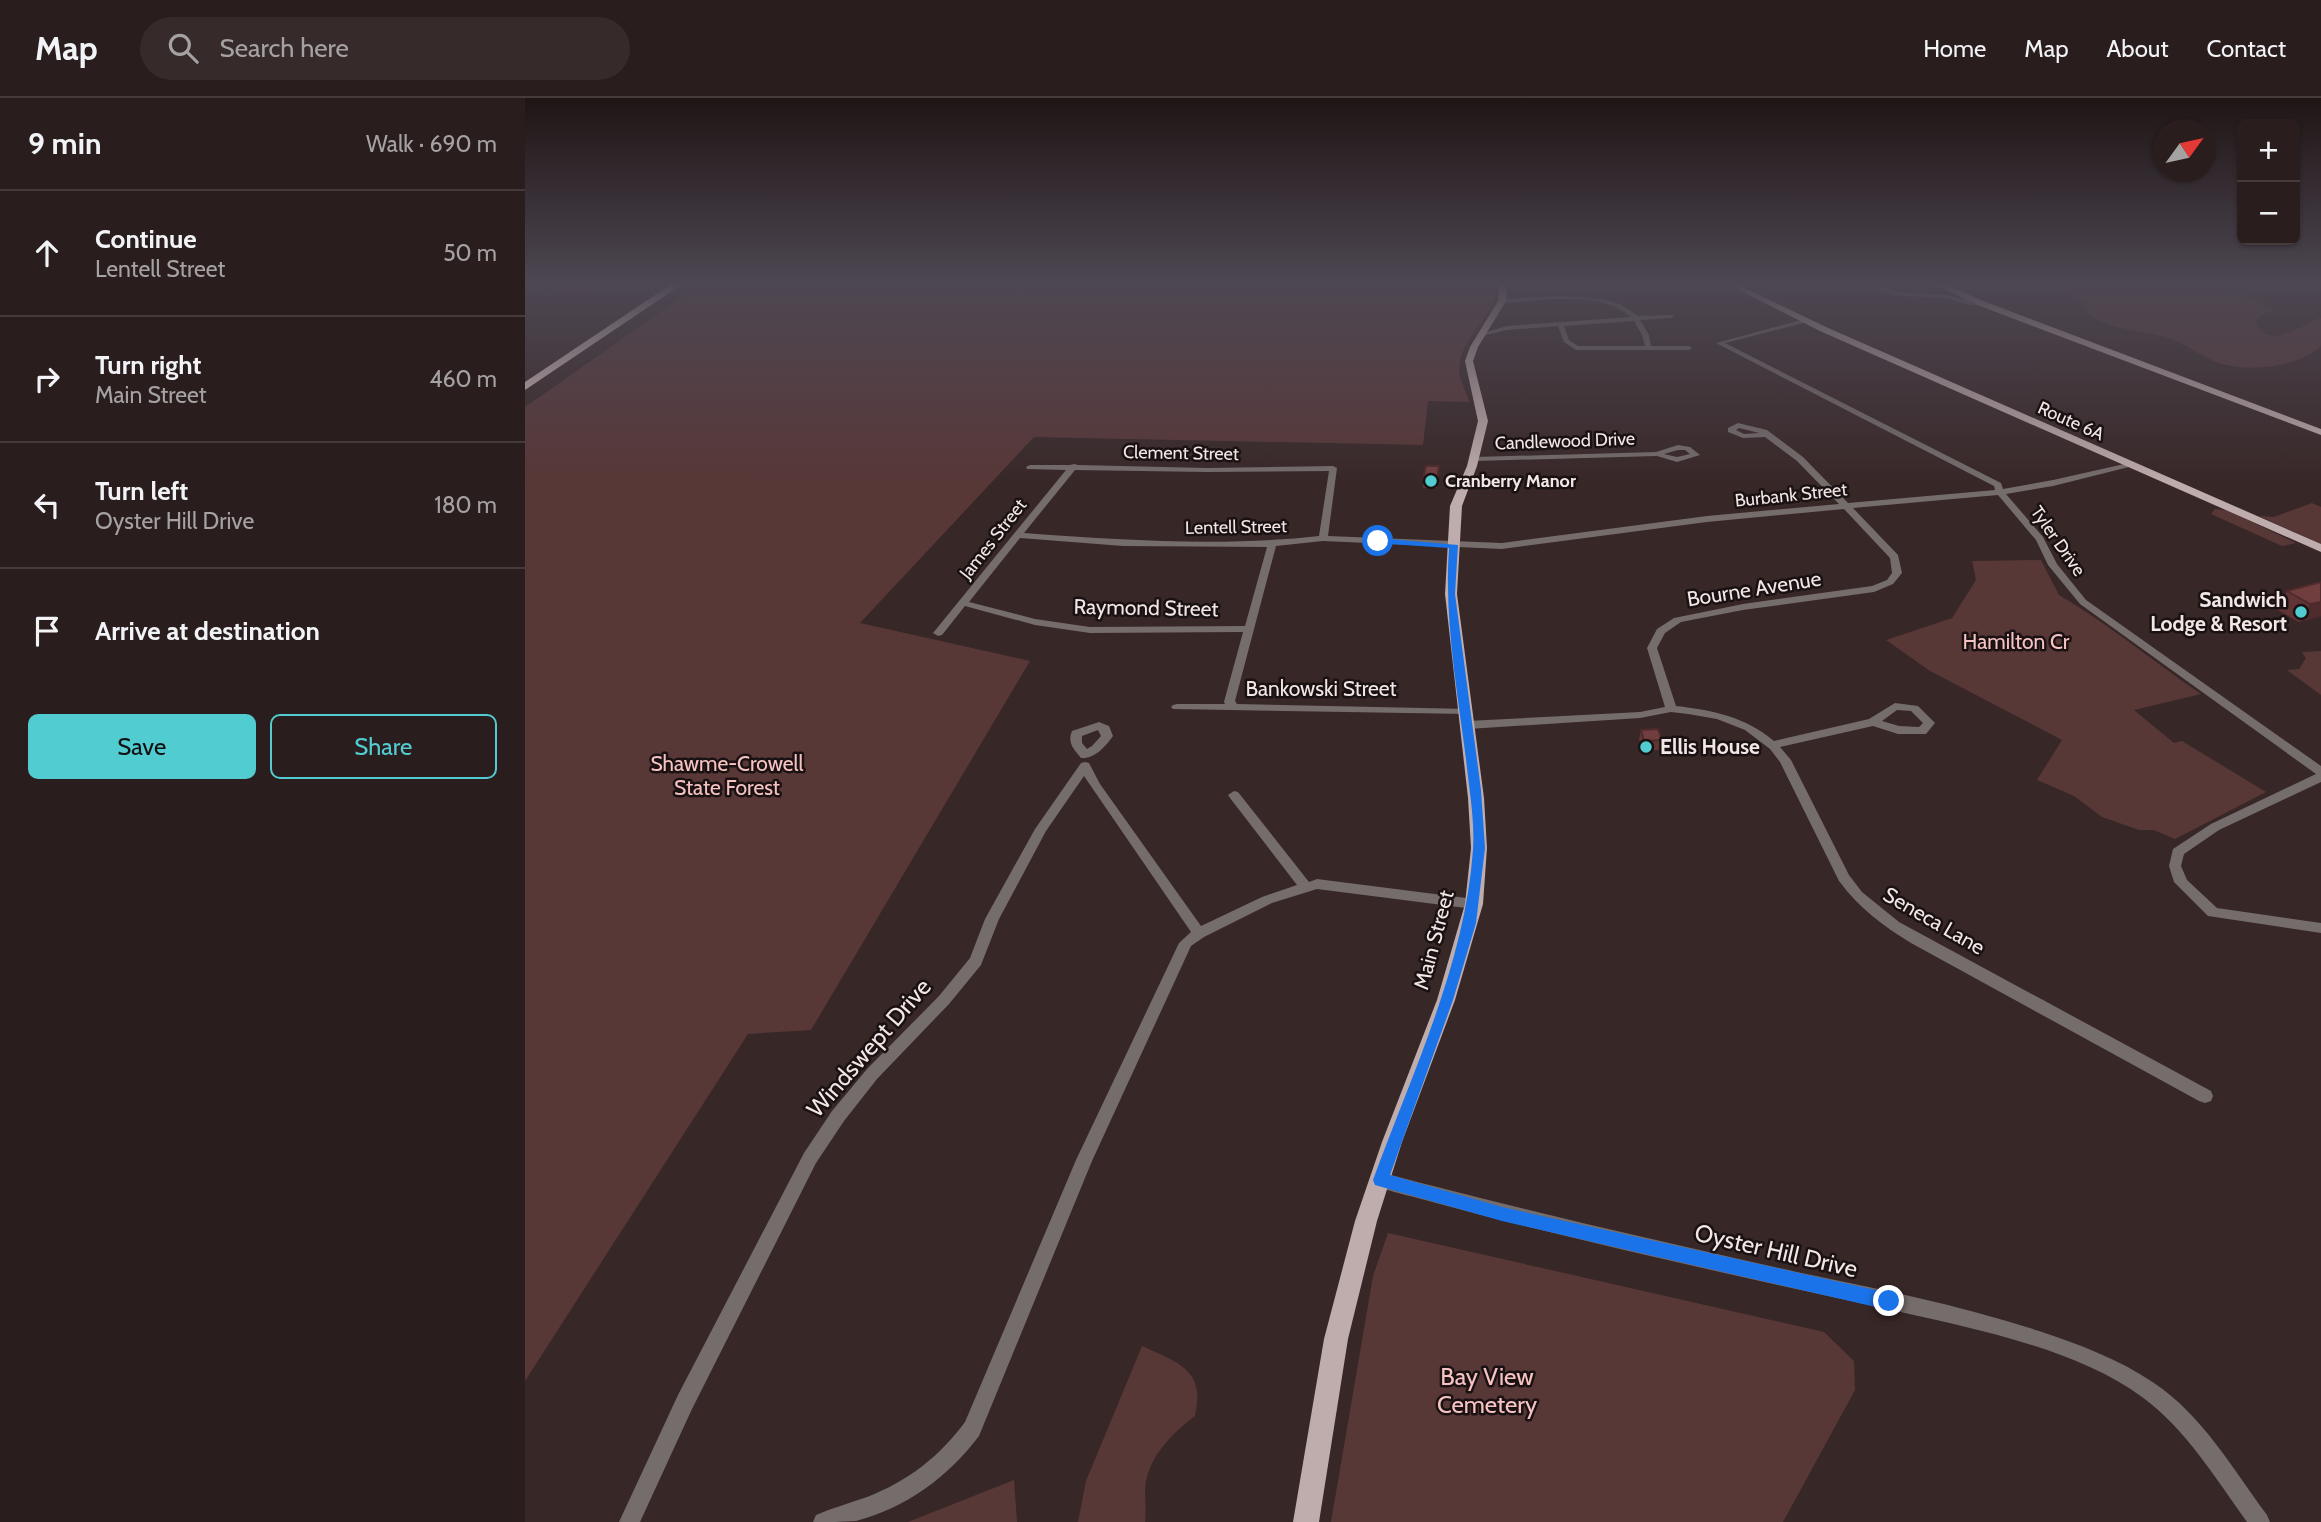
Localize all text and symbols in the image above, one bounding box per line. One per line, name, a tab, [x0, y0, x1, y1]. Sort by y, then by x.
search box	[140, 17, 630, 80]
text: Map	[35, 28, 98, 68]
icon: search	[164, 29, 202, 67]
text: Search here	[220, 32, 349, 64]
text: Home	[1923, 34, 1986, 63]
text: Map	[2024, 34, 2069, 63]
text: About	[2107, 34, 2169, 63]
text: Contact	[2207, 34, 2286, 63]
north arrow	[2153, 119, 2216, 182]
map controls	[2237, 119, 2300, 245]
button: +	[2237, 119, 2300, 182]
text: 9 min	[28, 125, 101, 162]
text: Walk · 690 m	[366, 130, 497, 158]
button: −	[2237, 182, 2300, 245]
text: Continue	[95, 223, 197, 255]
icon: ahead	[28, 234, 66, 272]
text: 50 m	[443, 239, 497, 267]
text: Lentell Street	[95, 255, 225, 283]
text: Turn right	[95, 349, 201, 381]
icon: right	[28, 360, 66, 398]
text: 460 m	[429, 365, 497, 393]
text: Main Street	[95, 381, 207, 409]
street label: Route 6A	[2034, 397, 2108, 445]
street label: Candlewood Drive	[1494, 428, 1636, 454]
street label: Clement Street	[1123, 441, 1239, 465]
place label: Cranberry Manor	[1445, 470, 1576, 492]
marker: Cranberry Manor	[1423, 473, 1439, 489]
text: Turn left	[95, 475, 188, 507]
street label: Burbank Street	[1734, 478, 1848, 512]
icon: left	[28, 486, 66, 524]
text: 180 m	[434, 491, 497, 519]
street label: James Street	[954, 494, 1031, 584]
street label: Tyler Drive	[2026, 502, 2090, 580]
text: Oyster Hill Drive	[95, 507, 254, 535]
street label: Lentell Street	[1185, 515, 1287, 539]
route start	[1362, 525, 1393, 556]
street label: Bourne Avenue	[1685, 566, 1823, 611]
place label: Sandwich Lodge & Resort	[2150, 587, 2287, 636]
street label: Raymond Street	[1073, 594, 1219, 621]
marker: Sandwich Lodge & Resort	[2293, 604, 2309, 620]
icon: arrive	[28, 612, 66, 650]
text: Arrive at destination	[95, 615, 320, 647]
park label: Hamilton Cr	[1963, 629, 2070, 654]
street label: Bankowski Street	[1245, 676, 1397, 701]
button: Save	[28, 714, 256, 779]
button: Share	[270, 714, 497, 779]
place label: Ellis House	[1660, 734, 1760, 759]
marker: Ellis House	[1638, 739, 1654, 755]
park label: Shawme-Crowell State Forest	[650, 751, 804, 800]
street label: Seneca Lane	[1879, 882, 1990, 960]
street label: Main Street	[1408, 887, 1459, 992]
street label: Windswept Drive	[800, 972, 937, 1123]
street label: Oyster Hill Drive	[1692, 1218, 1860, 1283]
route end	[1873, 1285, 1904, 1316]
park label: Bay View Cemetery	[1437, 1362, 1537, 1419]

